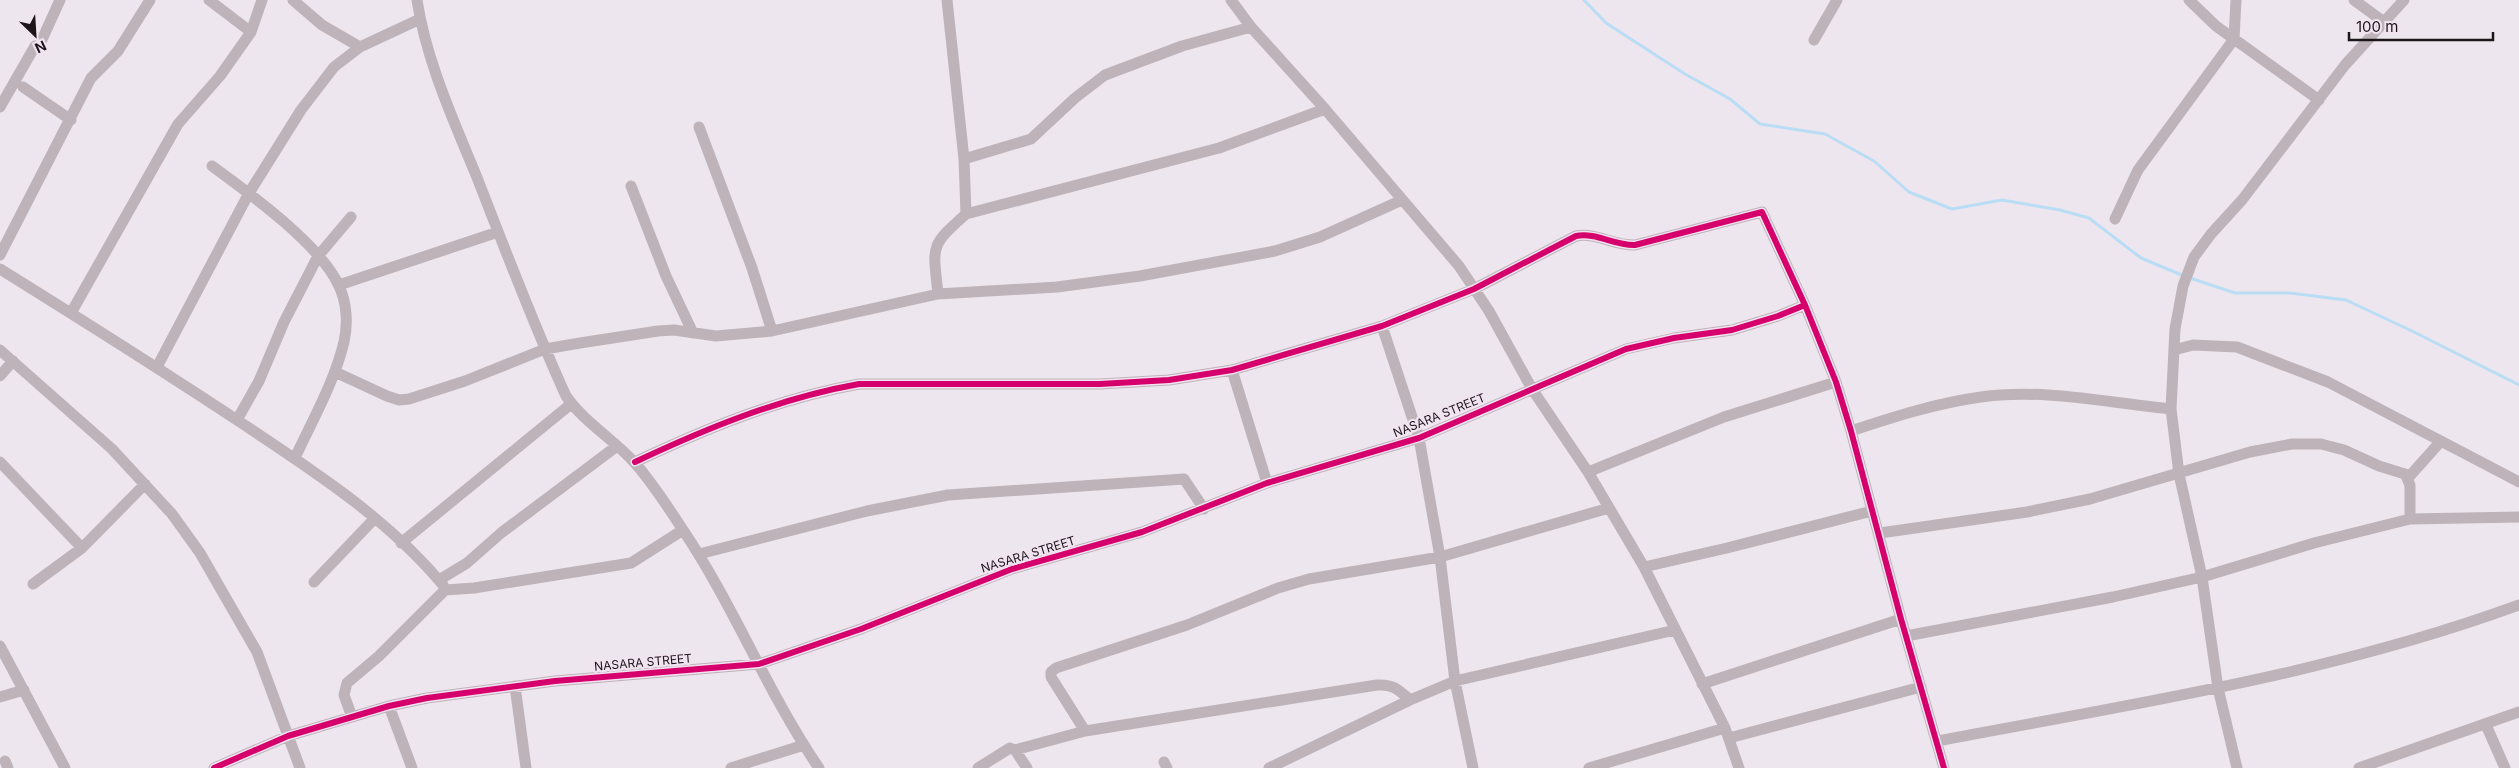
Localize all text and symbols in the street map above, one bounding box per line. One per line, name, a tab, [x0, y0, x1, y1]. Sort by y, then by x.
north arrow	[10, 10, 60, 60]
scale bar	[2349, 10, 2493, 42]
text: 100 m	[2356, 17, 2398, 36]
text: N	[32, 37, 49, 57]
street label: NASARA STREET	[1391, 390, 1487, 440]
street label: NASARA STREET	[979, 532, 1077, 576]
street label: NASARA STREET	[594, 650, 693, 674]

